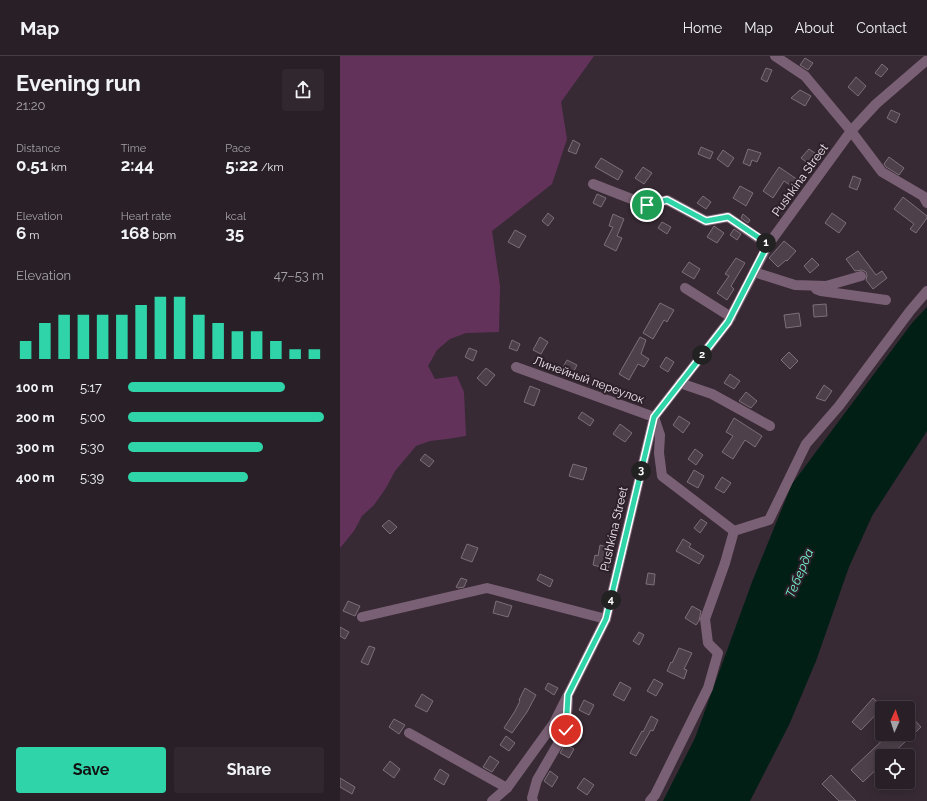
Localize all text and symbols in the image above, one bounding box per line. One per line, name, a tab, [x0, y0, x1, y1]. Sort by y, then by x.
text: Map	[20, 17, 59, 39]
text: Home	[683, 20, 722, 36]
text: Map	[744, 20, 773, 36]
text: About	[795, 20, 834, 36]
text: Contact	[856, 20, 907, 36]
button: share	[282, 69, 324, 111]
text: Evening run	[16, 70, 141, 96]
text: 21:20	[16, 98, 46, 113]
street label: Pushkina Street	[769, 141, 831, 219]
text: Distance	[16, 142, 60, 155]
text: Time	[121, 142, 146, 155]
text: Pace	[225, 142, 251, 155]
text: 0.51	[16, 155, 48, 175]
text: 2:44	[121, 155, 154, 175]
text: 5:22	[225, 155, 258, 175]
text: km	[48, 161, 67, 174]
text: /km	[258, 161, 284, 174]
pin	[630, 188, 664, 222]
icon: arrive	[636, 194, 658, 216]
text: Elevation	[16, 210, 63, 223]
text: Heart rate	[121, 210, 171, 223]
text: kcal	[225, 210, 246, 223]
text: 6	[16, 223, 26, 243]
text: 168	[121, 223, 150, 243]
text: 35	[225, 223, 244, 243]
text: m	[26, 229, 39, 242]
text: bpm	[150, 229, 176, 242]
pin: 1	[756, 233, 776, 253]
text: 1	[763, 236, 769, 249]
text: Elevation	[16, 268, 71, 283]
text: 47–53 m	[274, 268, 324, 283]
pin: 2	[692, 345, 712, 365]
text: 2	[699, 348, 705, 361]
street label: Линейный переулок	[532, 353, 646, 407]
text: 100 m	[16, 380, 54, 395]
text: 5:17	[80, 380, 102, 395]
text: 200 m	[16, 410, 55, 425]
text: 5:00	[80, 410, 105, 425]
text: 300 m	[16, 440, 54, 455]
text: 5:30	[80, 440, 104, 455]
pin: 3	[631, 461, 651, 481]
text: 3	[638, 464, 644, 477]
text: 400 m	[16, 470, 55, 485]
text: 5:39	[80, 470, 104, 485]
street label: Pushkina Street	[597, 485, 631, 573]
water label: Теберда	[782, 546, 817, 600]
pin: 4	[601, 590, 621, 610]
text: 4	[608, 593, 614, 606]
north arrow	[875, 701, 915, 741]
map controls	[875, 701, 915, 789]
pin	[549, 713, 583, 747]
icon: check	[555, 719, 577, 741]
button: Save	[16, 747, 166, 793]
button: Share	[174, 747, 324, 793]
button: locate	[875, 749, 915, 789]

